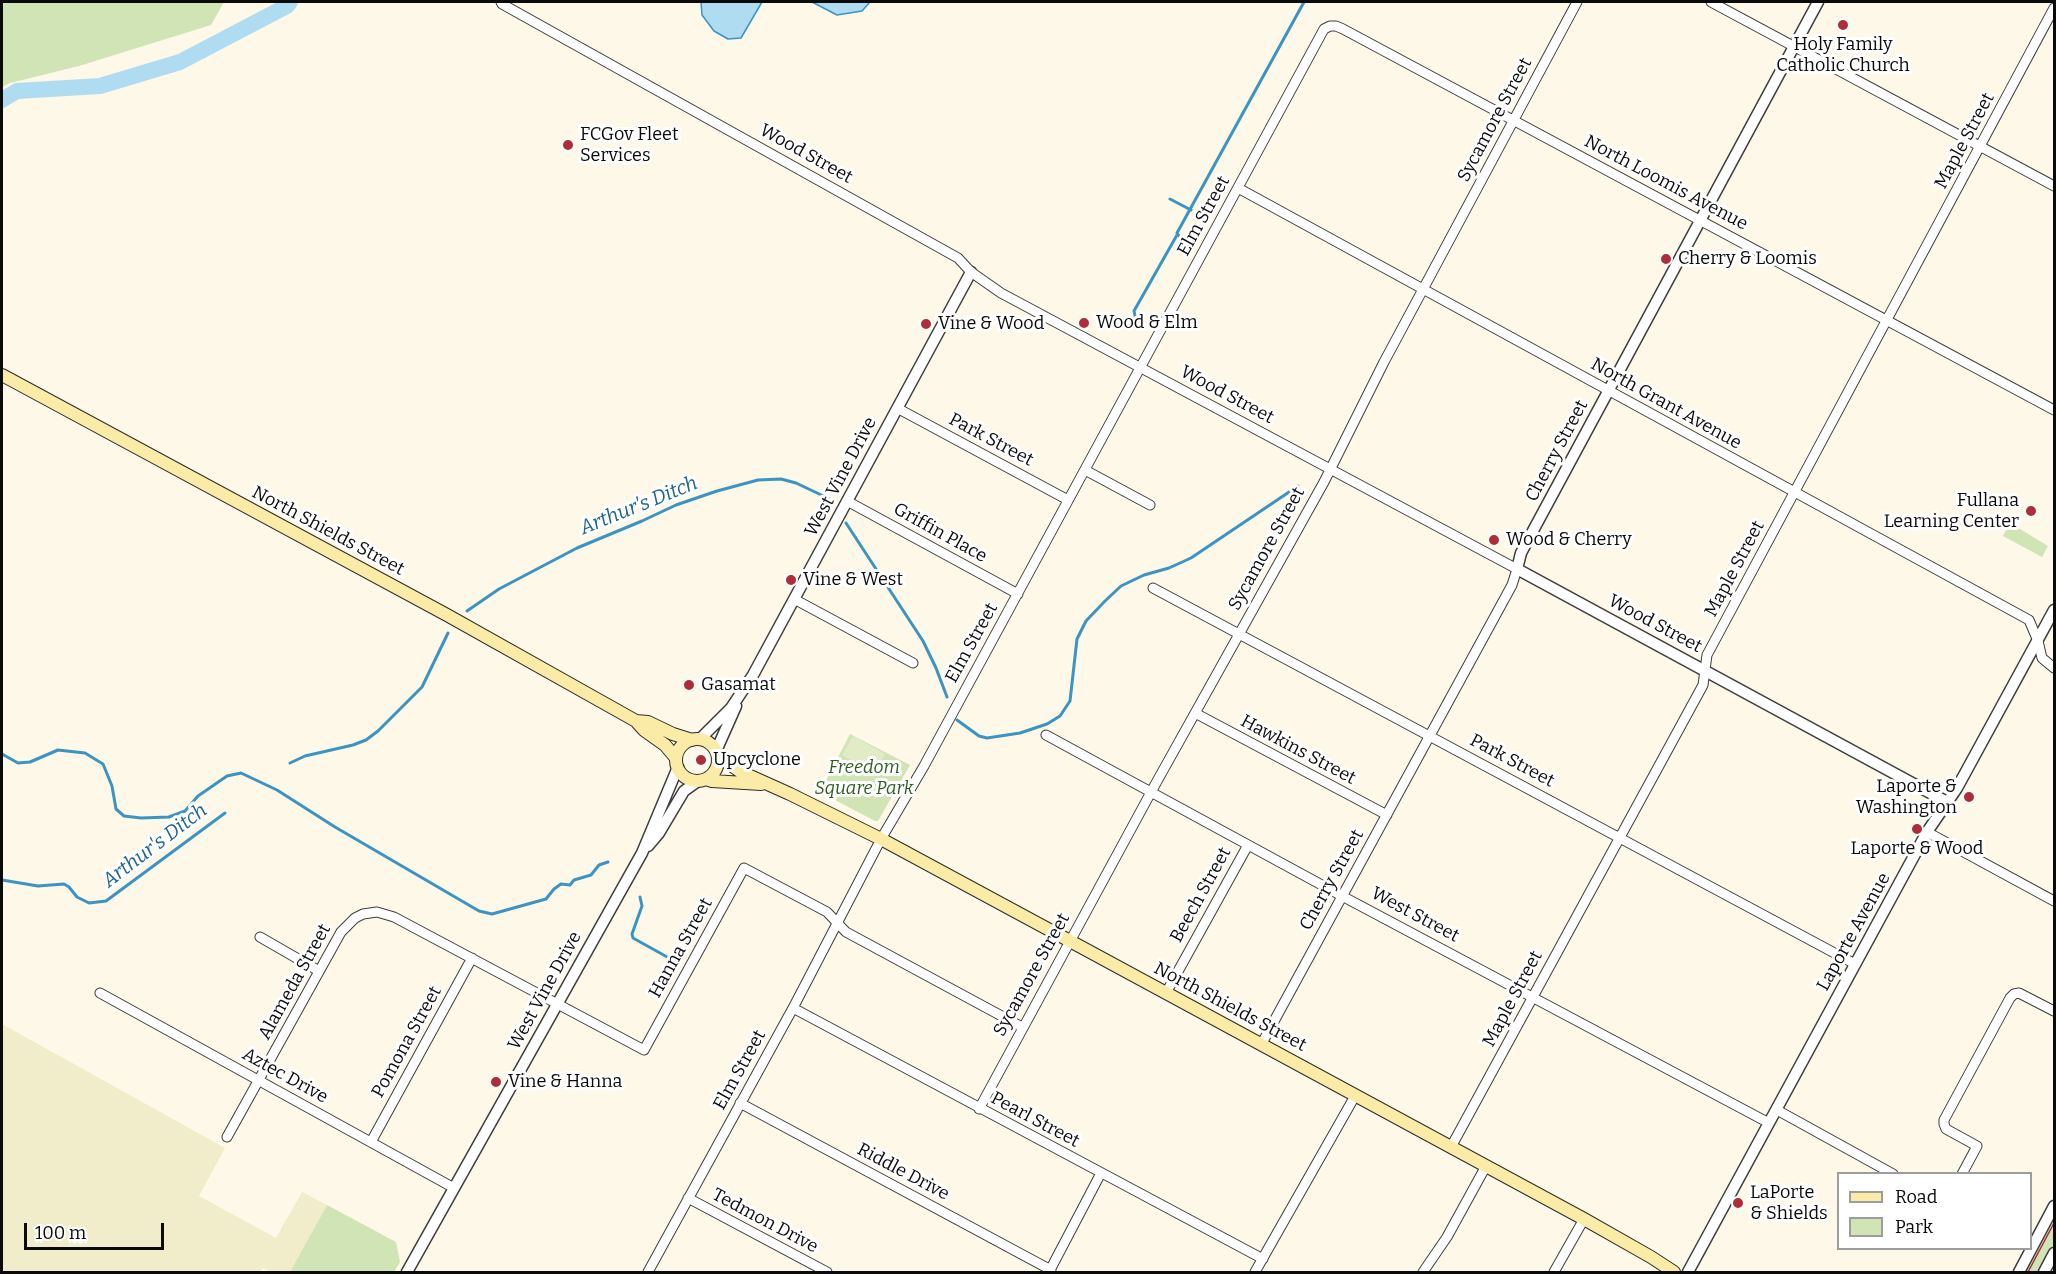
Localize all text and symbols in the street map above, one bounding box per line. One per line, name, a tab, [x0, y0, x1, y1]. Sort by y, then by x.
marker: Holy Family Catholic Church	[1836, 18, 1850, 32]
place label: Holy Family Catholic Church	[1776, 34, 1910, 76]
street label: Sycamore Street	[1453, 54, 1537, 186]
street label: Maple Street	[1931, 89, 1999, 193]
street label: Wood Street	[756, 120, 856, 188]
place label: FCGov Fleet Services	[580, 124, 678, 166]
street label: North Loomis Avenue	[1581, 131, 1751, 235]
marker: FCGov Fleet Services	[561, 138, 575, 152]
street label: Elm Street	[1173, 172, 1235, 260]
place label: Cherry & Loomis	[1678, 248, 1817, 270]
marker: Cherry & Loomis	[1659, 252, 1673, 266]
place label: Wood & Elm	[1096, 312, 1198, 334]
place label: Vine & Wood	[938, 313, 1044, 335]
marker: Wood & Elm	[1077, 316, 1091, 330]
marker: Vine & Wood	[919, 317, 933, 331]
street label: North Grant Avenue	[1587, 354, 1745, 454]
street label: Wood Street	[1176, 361, 1278, 429]
street label: Cherry Street	[1521, 396, 1593, 506]
street label: Park Street	[945, 409, 1037, 471]
street label: West Vine Drive	[801, 414, 881, 540]
water label: Arthur's Ditch	[577, 472, 701, 540]
street label: North Shields Street	[248, 482, 408, 580]
street label: Sycamore Street	[1224, 484, 1310, 614]
place label: Fullana Learning Center	[1884, 490, 2019, 532]
street label: Griffin Place	[889, 498, 991, 568]
marker: Fullana Learning Center	[2024, 504, 2038, 518]
street label: Maple Street	[1701, 517, 1769, 621]
place label: Wood & Cherry	[1506, 529, 1632, 551]
marker: Wood & Cherry	[1487, 533, 1501, 547]
place label: Vine & West	[803, 569, 903, 591]
marker: Vine & West	[784, 573, 798, 587]
street label: Wood Street	[1604, 590, 1706, 658]
street label: Elm Street	[941, 599, 1003, 687]
place label: Gasamat	[701, 674, 776, 696]
marker: Gasamat	[682, 678, 696, 692]
street label: Hawkins Street	[1237, 711, 1359, 789]
street label: Park Street	[1466, 730, 1558, 792]
place label: Upcyclone	[713, 749, 801, 771]
marker: Upcyclone	[694, 753, 708, 767]
park label: Freedom Square Park	[815, 757, 913, 800]
place label: Laporte & Washington	[1856, 776, 1957, 818]
marker: Laporte & Washington	[1962, 790, 1976, 804]
water label: Arthur's Ditch	[98, 799, 212, 893]
marker: Laporte & Wood	[1910, 822, 1924, 836]
street label: Cherry Street	[1295, 826, 1369, 934]
place label: Laporte & Wood	[1851, 838, 1983, 860]
street label: Beech Street	[1166, 844, 1236, 946]
street label: Laporte Avenue	[1813, 869, 1895, 995]
street label: West Street	[1367, 883, 1463, 947]
street label: Hanna Street	[645, 894, 717, 1002]
street label: Sycamore Street	[989, 910, 1075, 1040]
street label: Alameda Street	[254, 920, 336, 1044]
street label: West Vine Drive	[504, 928, 586, 1054]
street label: Maple Street	[1479, 947, 1547, 1051]
street label: North Shields Street	[1150, 958, 1310, 1056]
street label: Pomona Street	[368, 983, 446, 1101]
street label: Elm Street	[709, 1026, 771, 1114]
street label: Aztec Drive	[239, 1044, 331, 1108]
place label: Vine & Hanna	[508, 1071, 622, 1093]
marker: Vine & Hanna	[489, 1075, 503, 1089]
street label: Pearl Street	[987, 1088, 1083, 1152]
street label: Riddle Drive	[853, 1139, 953, 1205]
legend	[1837, 1172, 2032, 1250]
place label: LaPorte & Shields	[1750, 1182, 1828, 1224]
street label: Tedmon Drive	[708, 1184, 822, 1258]
text: Road	[1895, 1186, 1937, 1208]
marker: LaPorte & Shields	[1731, 1196, 1745, 1210]
scale bar	[27, 1211, 166, 1249]
text: Park	[1895, 1216, 1933, 1238]
text: 100 m	[35, 1222, 86, 1244]

